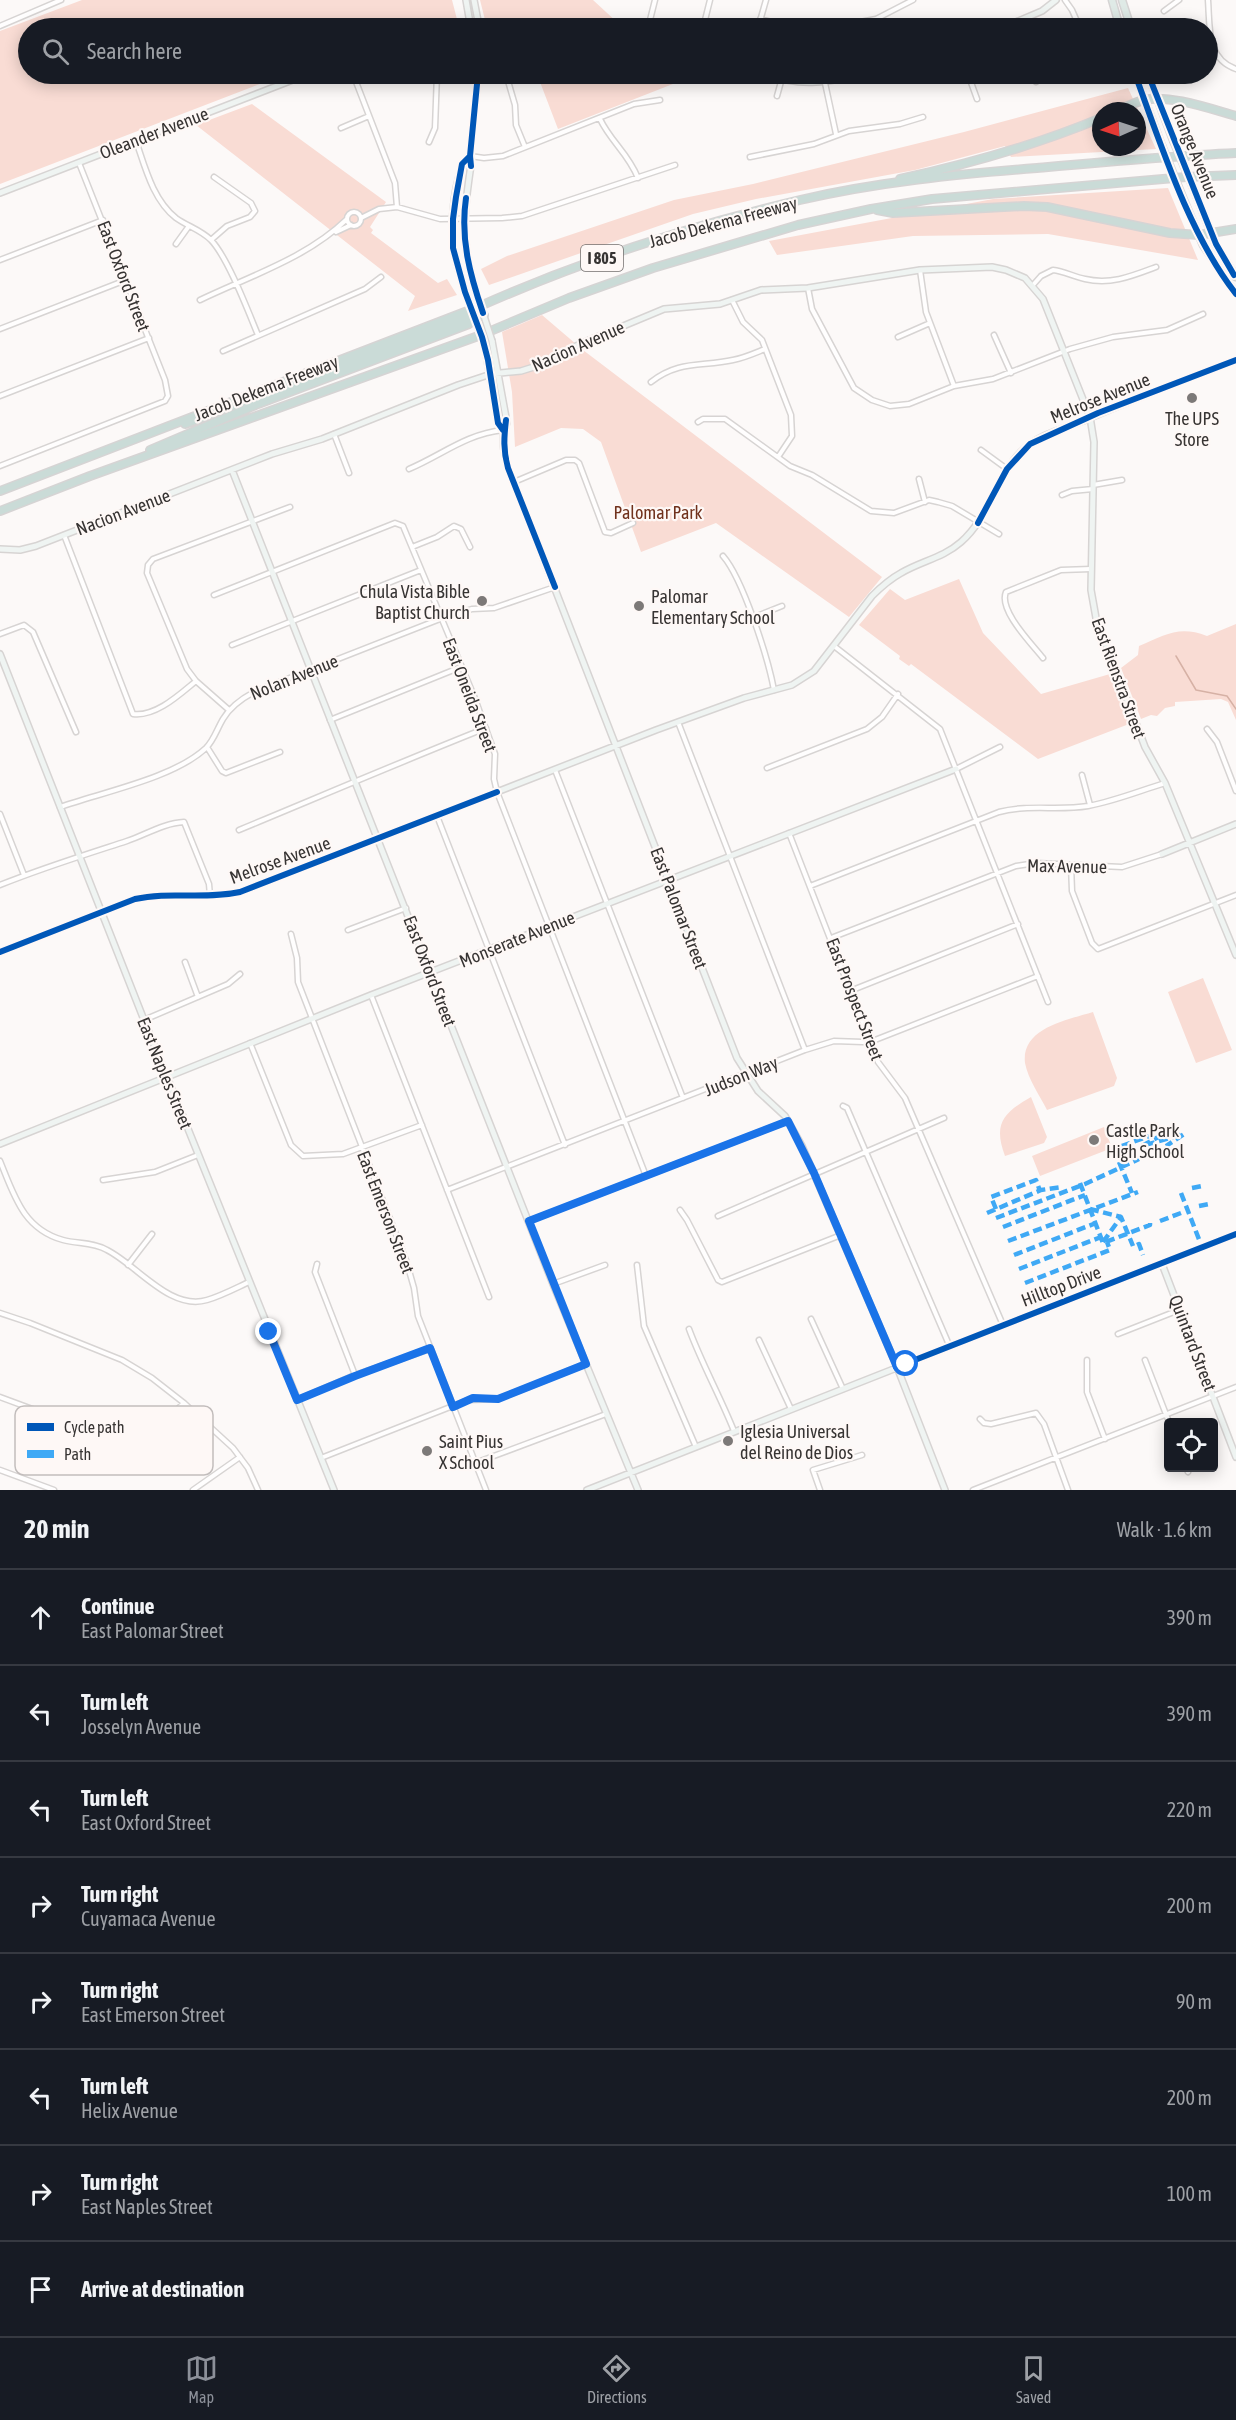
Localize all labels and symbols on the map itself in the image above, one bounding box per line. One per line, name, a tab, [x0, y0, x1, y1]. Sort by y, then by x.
street label: Orange Avenue	[1166, 101, 1224, 201]
north arrow	[1092, 102, 1146, 156]
street label: Oleander Avenue	[97, 103, 211, 163]
street label: Jacob Dekema Freeway	[647, 192, 799, 252]
street label: East Oxford Street	[93, 218, 155, 334]
road number: I 805	[581, 245, 623, 271]
street label: Nacion Avenue	[528, 316, 628, 376]
street label: Jacob Dekema Freeway	[191, 351, 341, 425]
street label: Melrose Avenue	[1047, 368, 1153, 428]
marker: The UPS Store	[1185, 391, 1199, 405]
place label: The UPS Store	[1165, 408, 1219, 450]
street label: Nacion Avenue	[73, 484, 173, 540]
park label: Palomar Park	[613, 502, 703, 523]
place label: Chula Vista Bible Baptist Church	[360, 581, 470, 623]
place label: Palomar Elementary School	[651, 586, 775, 628]
marker: Chula Vista Bible Baptist Church	[475, 594, 489, 608]
marker: Palomar Elementary School	[632, 599, 646, 613]
street label: East Rienstra Street	[1087, 615, 1151, 741]
street label: East Oneida Street	[439, 635, 501, 755]
street label: Nolan Avenue	[247, 650, 341, 704]
street label: Melrose Avenue	[227, 832, 333, 888]
street label: East Palomar Street	[646, 844, 712, 972]
street label: Max Avenue	[1027, 855, 1107, 877]
street label: Monserate Avenue	[456, 906, 578, 972]
street label: East Oxford Street	[399, 913, 461, 1029]
street label: East Prospect Street	[822, 935, 888, 1063]
street label: East Naples Street	[133, 1014, 197, 1132]
street label: Judson Way	[701, 1052, 781, 1100]
place label: Castle Park High School	[1106, 1120, 1184, 1162]
marker: Castle Park High School	[1087, 1133, 1101, 1147]
street label: East Emerson Street	[353, 1148, 419, 1276]
street label: Hilltop Drive	[1018, 1261, 1104, 1311]
street label: Quintard Street	[1165, 1292, 1221, 1394]
route end	[255, 1318, 281, 1344]
route start	[892, 1350, 918, 1376]
legend	[15, 1406, 213, 1475]
text: Cycle path	[64, 1418, 124, 1437]
place label: Iglesia Universal del Reino de Dios	[740, 1421, 853, 1463]
place label: Saint Pius X School	[439, 1431, 503, 1473]
marker: Iglesia Universal del Reino de Dios	[721, 1434, 735, 1448]
marker: Saint Pius X School	[420, 1444, 434, 1458]
text: Path	[64, 1445, 91, 1463]

